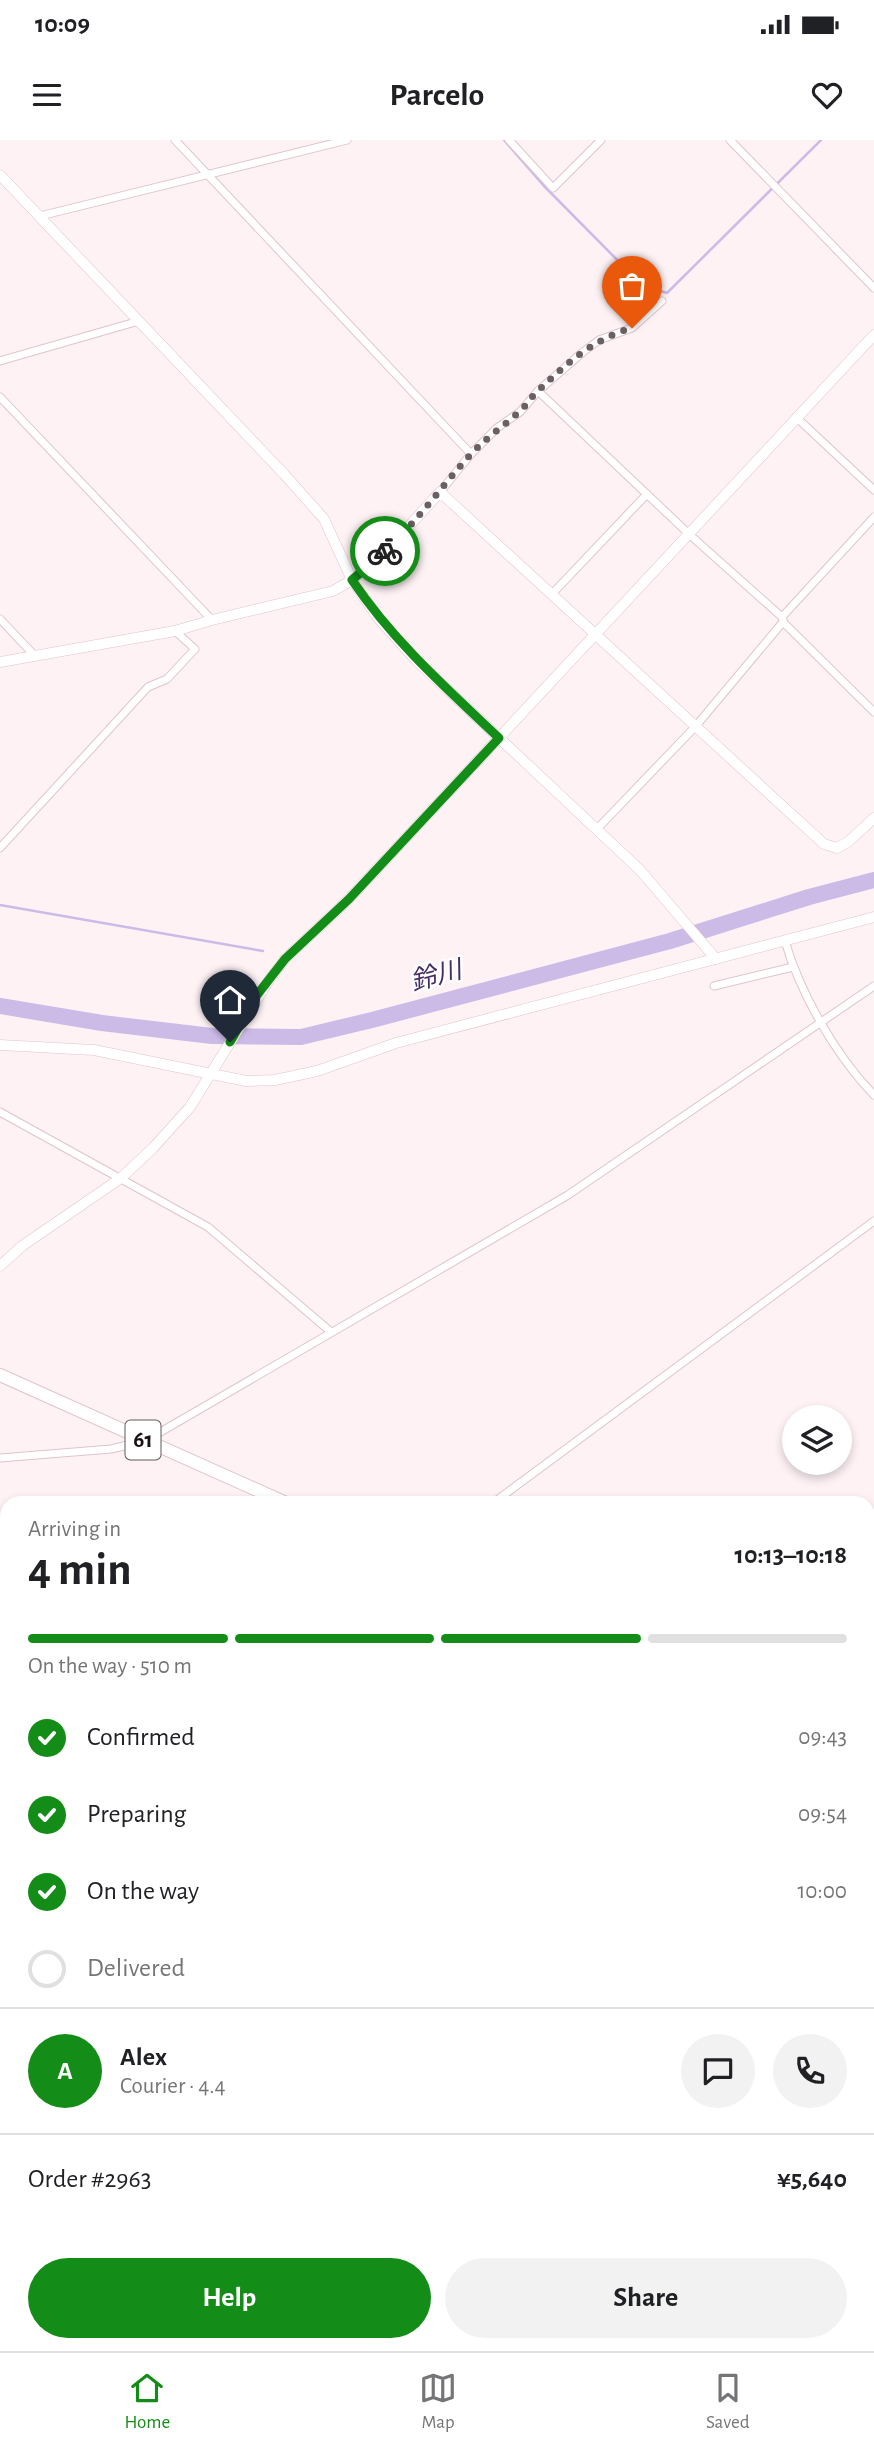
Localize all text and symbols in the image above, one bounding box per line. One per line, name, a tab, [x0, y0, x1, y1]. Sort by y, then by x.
text: 10:09	[35, 11, 90, 37]
icon: menu	[28, 76, 66, 114]
icon: heart	[808, 76, 846, 114]
text: Parcelo	[390, 79, 484, 111]
pin	[602, 256, 662, 328]
icon: bag	[613, 267, 651, 305]
courier	[350, 516, 420, 586]
icon: bike	[366, 532, 404, 570]
water label: 鈴川	[407, 955, 467, 995]
pin	[200, 970, 260, 1042]
icon: home	[211, 981, 249, 1019]
map controls	[782, 1405, 852, 1475]
button: layers	[782, 1405, 852, 1475]
road number: 61	[125, 1420, 160, 1460]
text: Arriving in	[28, 1518, 121, 1541]
text: 10:13–10:18	[735, 1542, 847, 1568]
text: 4 min	[28, 1547, 132, 1593]
text: On the way · 510 m	[28, 1655, 192, 1678]
icon: check	[28, 1719, 66, 1757]
text: Confirmed	[87, 1724, 195, 1750]
text: 09:43	[798, 1726, 847, 1749]
icon: check	[28, 1796, 66, 1834]
text: Preparing	[87, 1801, 186, 1827]
text: 09:54	[798, 1803, 847, 1826]
icon: check	[28, 1873, 66, 1911]
text: On the way	[87, 1878, 199, 1904]
text: 10:00	[797, 1880, 847, 1903]
text: Delivered	[87, 1955, 185, 1981]
button: chat	[681, 2034, 755, 2108]
button: phone	[773, 2034, 847, 2108]
text: Alex	[120, 2044, 167, 2070]
text: A	[57, 2058, 73, 2084]
text: Courier · 4.4	[120, 2075, 226, 2098]
text: Order #2963	[28, 2166, 151, 2192]
text: ¥5,640	[777, 2166, 847, 2192]
button: Help	[28, 2258, 431, 2338]
button: Share	[445, 2258, 847, 2338]
tab: Home	[124, 2369, 170, 2434]
tab: Map	[419, 2369, 457, 2434]
tab: Saved	[706, 2369, 750, 2434]

